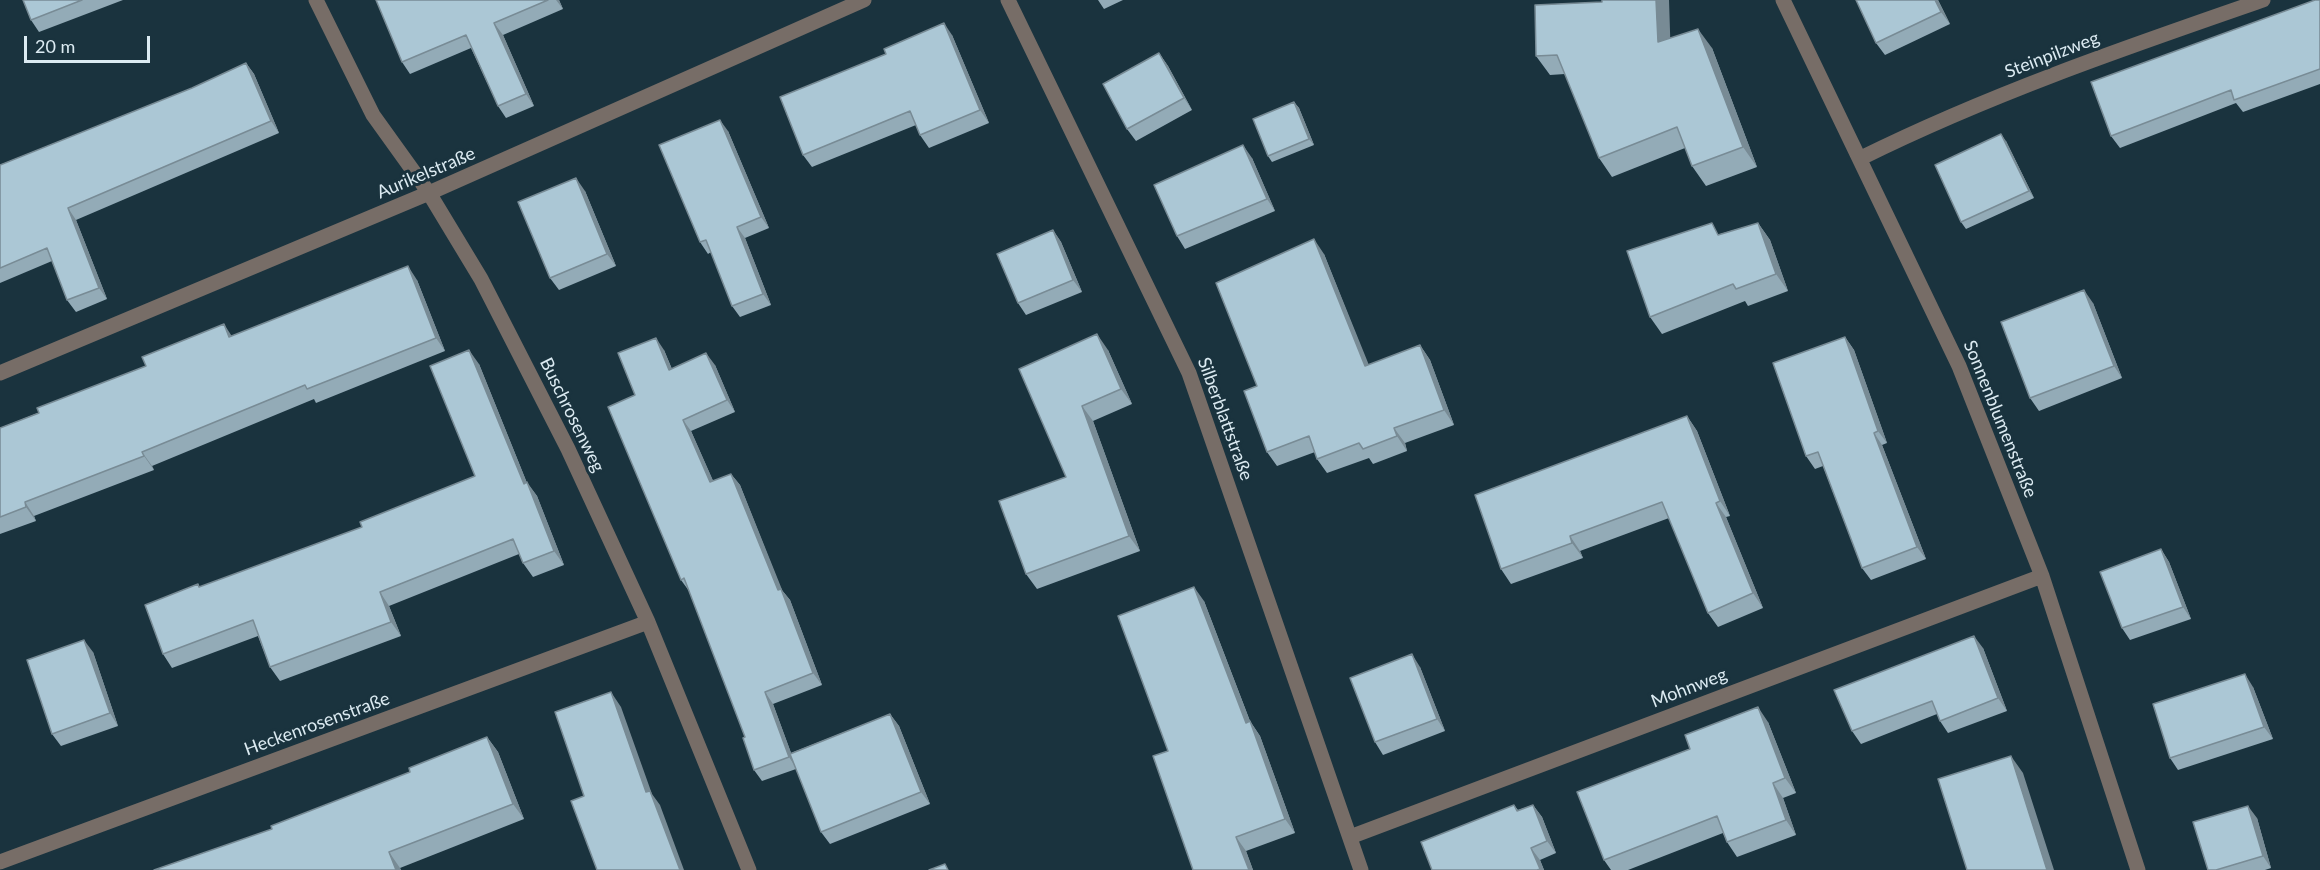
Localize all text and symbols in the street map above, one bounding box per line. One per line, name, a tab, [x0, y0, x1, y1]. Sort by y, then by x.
scale bar	[27, 24, 153, 62]
street label: Steinpilzweg	[2002, 27, 2102, 83]
text: 20 m	[35, 35, 75, 57]
street label: Aurikelstraße	[374, 143, 478, 203]
street label: Sonnenblumenstraße	[1959, 337, 2041, 501]
street label: Buschrosenweg	[535, 354, 609, 476]
street label: Silberblattstraße	[1193, 355, 1257, 483]
street label: Mohnweg	[1648, 664, 1730, 712]
street label: Heckenrosenstraße	[241, 688, 393, 760]

